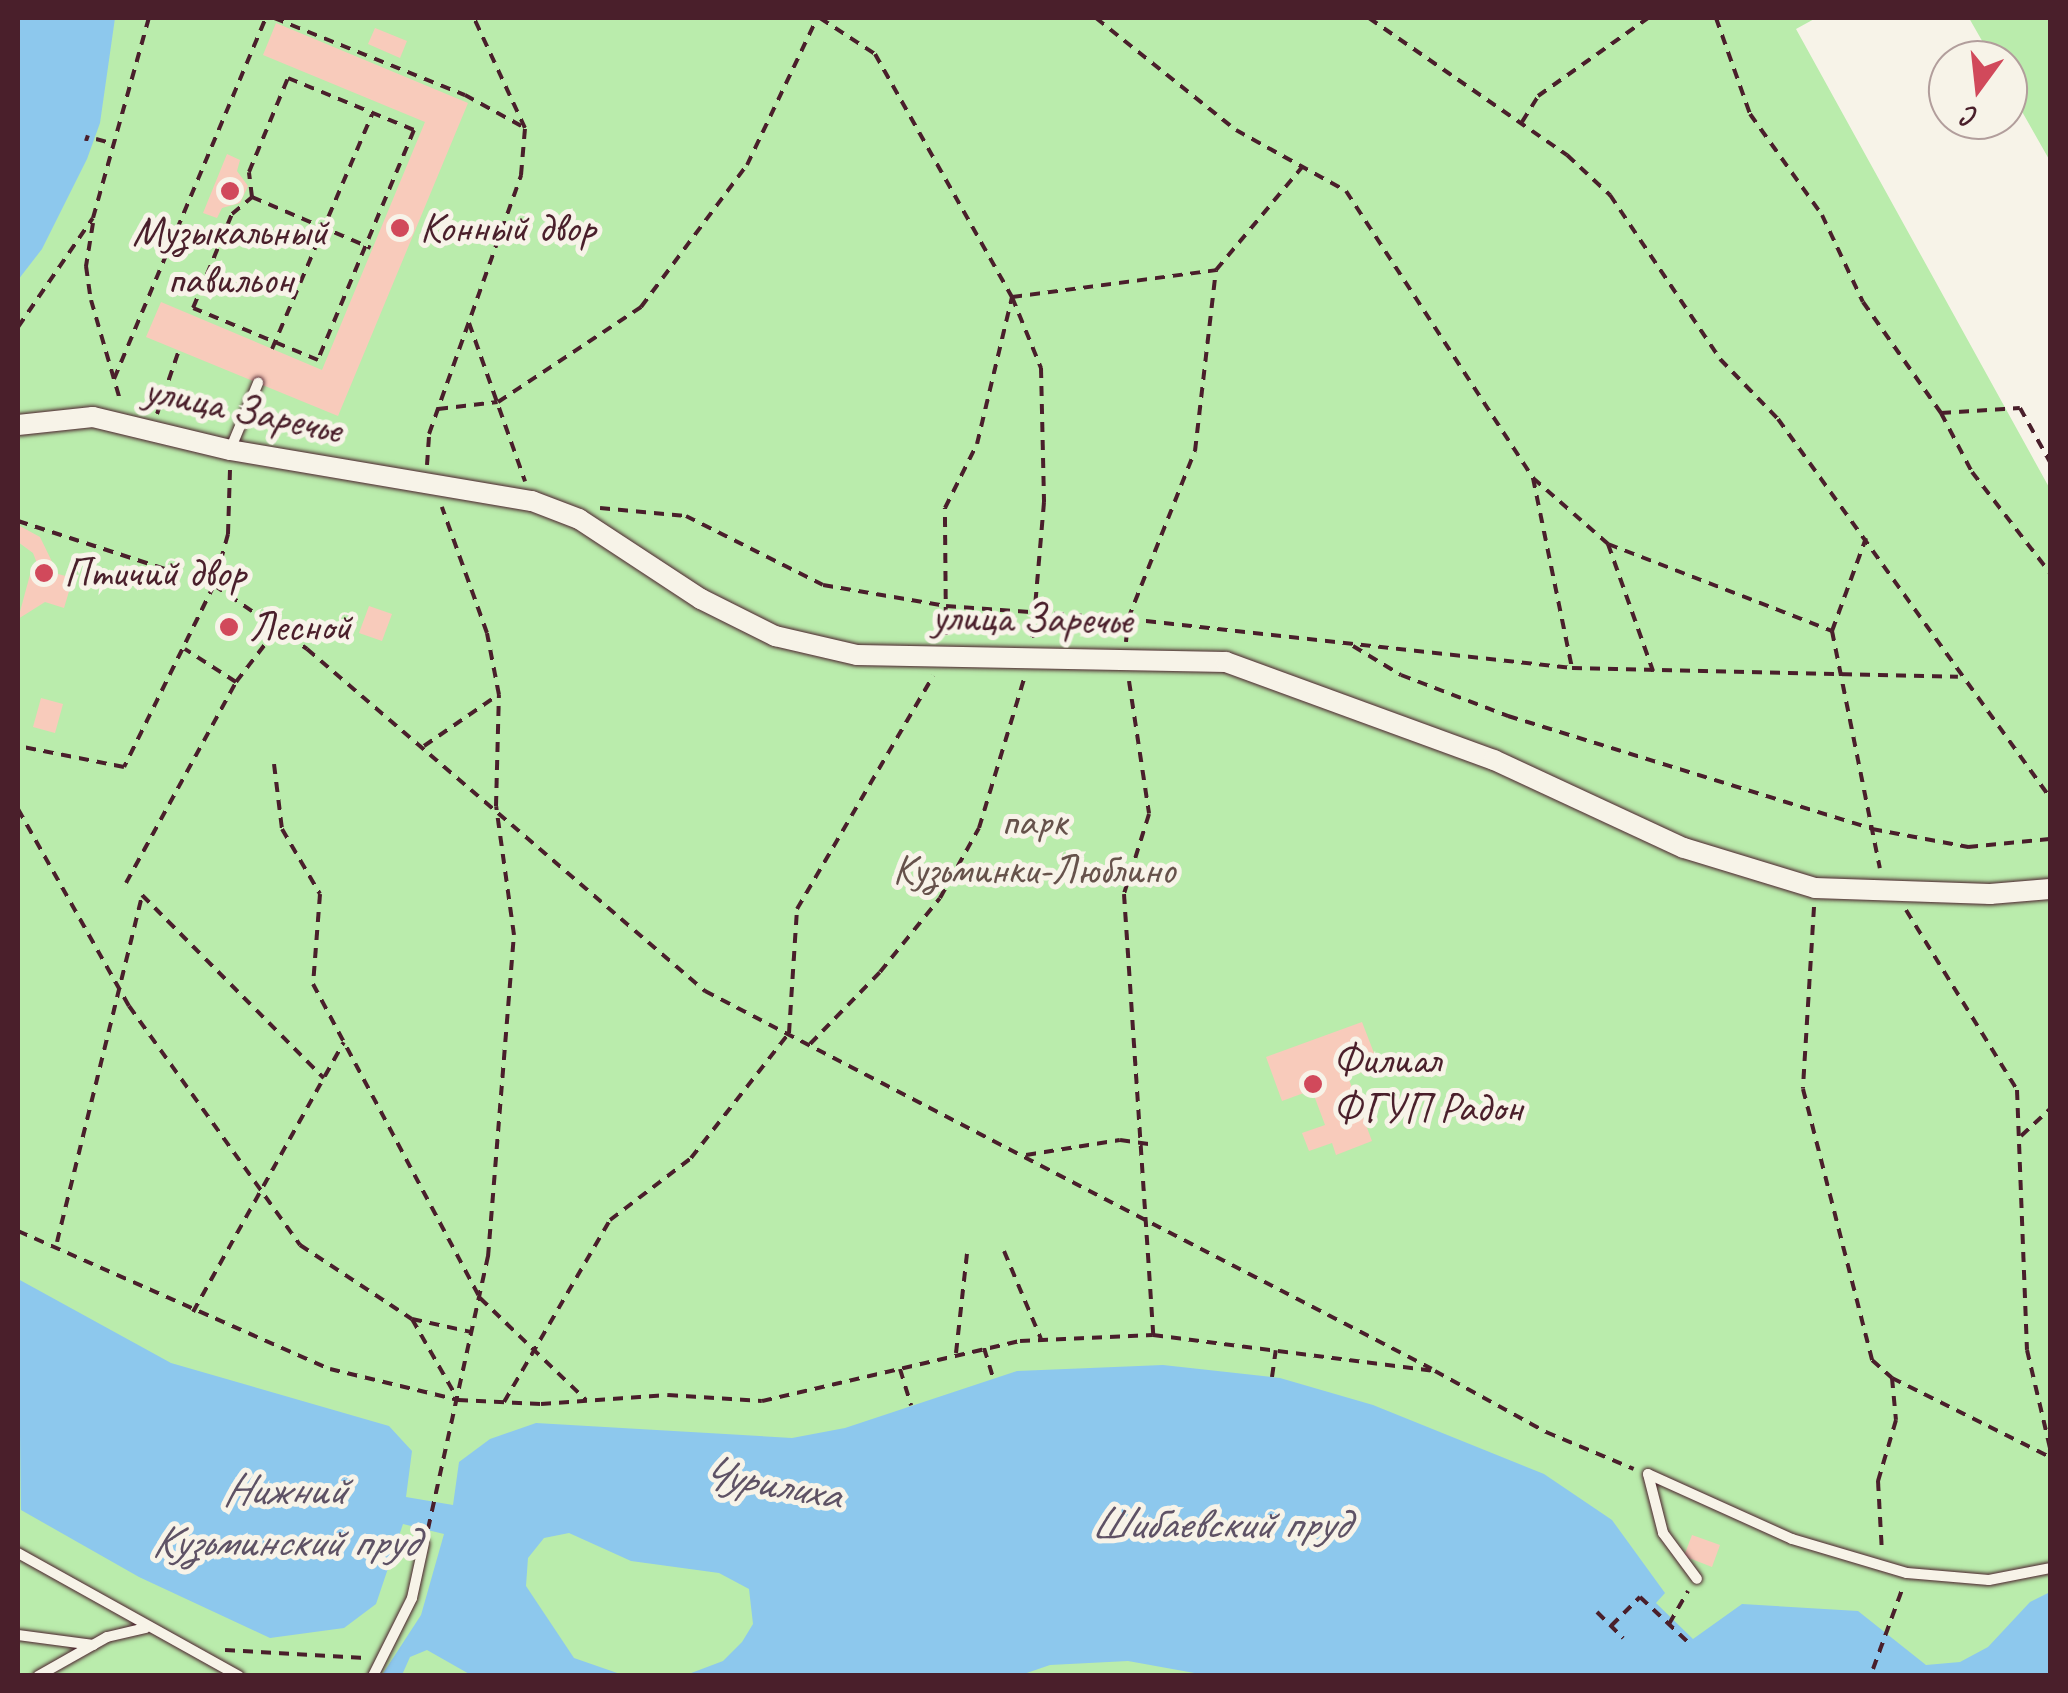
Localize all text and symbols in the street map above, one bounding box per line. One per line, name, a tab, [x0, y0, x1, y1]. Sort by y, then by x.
north arrow	[1928, 40, 2028, 140]
text: С	[1959, 99, 1982, 136]
marker: Музыкальный павильон	[219, 180, 241, 202]
place label: Конный двор	[420, 203, 595, 253]
place label: Музыкальный павильон	[132, 207, 328, 306]
marker: Конный двор	[389, 217, 411, 239]
street label: улица Заречье	[138, 364, 348, 456]
place label: Птичий двор	[64, 548, 246, 598]
marker: Птичий двор	[33, 562, 55, 584]
street label: улица Заречье	[930, 592, 1134, 646]
place label: Лесной	[249, 602, 351, 652]
marker: Лесной	[218, 616, 240, 638]
park label: парк Кузьминки-Люблино	[893, 797, 1175, 896]
place label: Филиал ФГУП Радон	[1333, 1035, 1522, 1134]
marker: Филиал ФГУП Радон	[1302, 1073, 1324, 1095]
water label: Чурилиха	[697, 1444, 845, 1522]
water label: Нижний Кузьминский пруд	[151, 1463, 417, 1569]
water label: Шибаевский пруд	[1091, 1497, 1347, 1551]

